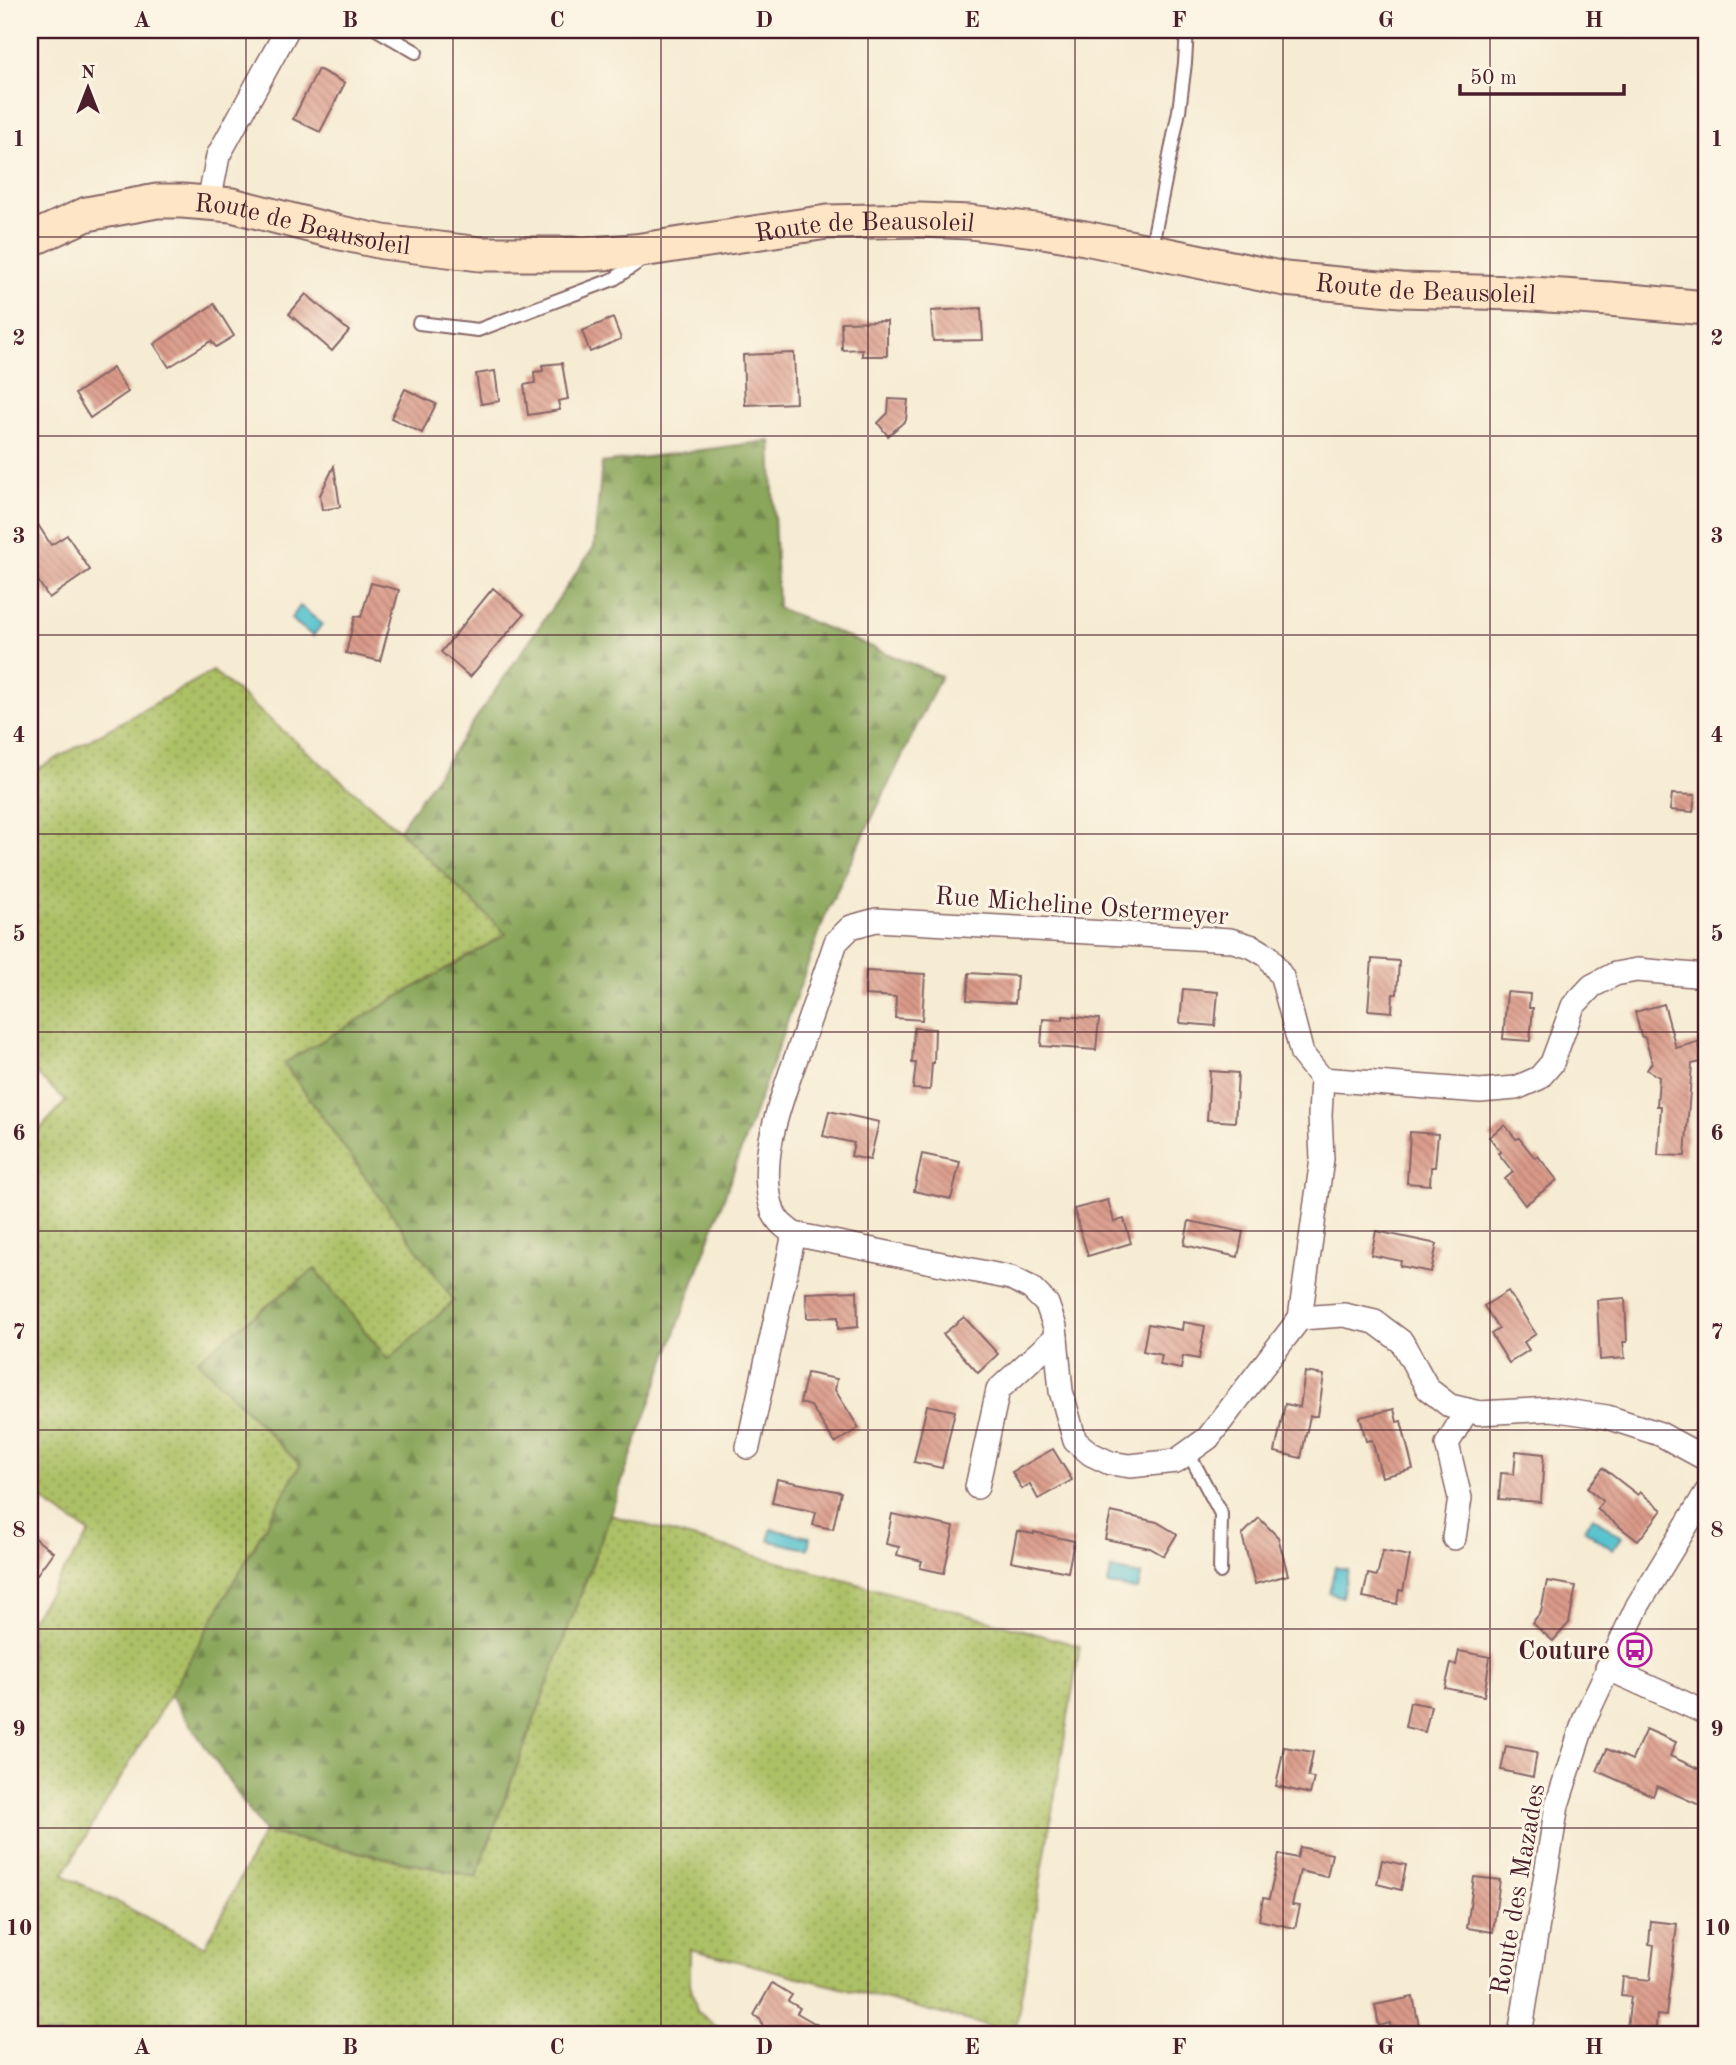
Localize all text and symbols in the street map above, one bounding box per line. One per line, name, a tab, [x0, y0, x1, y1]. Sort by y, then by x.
text: A	[133, 9, 151, 32]
text: B	[342, 9, 358, 32]
text: C	[549, 9, 565, 32]
text: D	[755, 9, 773, 32]
text: E	[964, 9, 980, 32]
text: F	[1171, 9, 1187, 32]
text: G	[1378, 9, 1394, 32]
text: H	[1585, 9, 1603, 32]
north arrow	[52, 52, 122, 122]
scale bar	[1460, 52, 1624, 96]
text: N	[81, 64, 96, 83]
text: 50 m	[1470, 68, 1517, 89]
text: 1	[12, 128, 26, 151]
text: 1	[1710, 128, 1724, 151]
street label: Route de Beausoleil	[194, 191, 412, 260]
street label: Route de Beausoleil	[753, 209, 976, 248]
street label: Route de Beausoleil	[1314, 271, 1537, 309]
text: 2	[12, 327, 26, 350]
text: 2	[1710, 327, 1724, 350]
text: 3	[12, 525, 26, 548]
text: 3	[1710, 525, 1724, 548]
text: 4	[12, 724, 26, 747]
text: 4	[1710, 724, 1724, 747]
street label: Rue Micheline Ostermeyer	[934, 884, 1230, 930]
text: 5	[12, 923, 26, 946]
text: 5	[1710, 923, 1724, 946]
text: 6	[12, 1122, 26, 1145]
text: 6	[1710, 1122, 1724, 1145]
text: 7	[12, 1321, 26, 1344]
text: 7	[1710, 1321, 1724, 1344]
text: 8	[12, 1519, 26, 1542]
text: 8	[1710, 1519, 1724, 1542]
bus stop icon: Couture	[1616, 1631, 1654, 1669]
place label: Couture	[1518, 1639, 1610, 1665]
text: 9	[12, 1718, 26, 1741]
text: 9	[1710, 1718, 1724, 1741]
street label: Route des Mazades	[1488, 1782, 1550, 1997]
text: 10	[6, 1917, 32, 1940]
text: 10	[1704, 1917, 1730, 1940]
text: A	[133, 2036, 151, 2059]
text: B	[342, 2036, 358, 2059]
text: C	[549, 2036, 565, 2059]
text: D	[755, 2036, 773, 2059]
text: E	[964, 2036, 980, 2059]
text: F	[1171, 2036, 1187, 2059]
text: G	[1378, 2036, 1394, 2059]
text: H	[1585, 2036, 1603, 2059]

